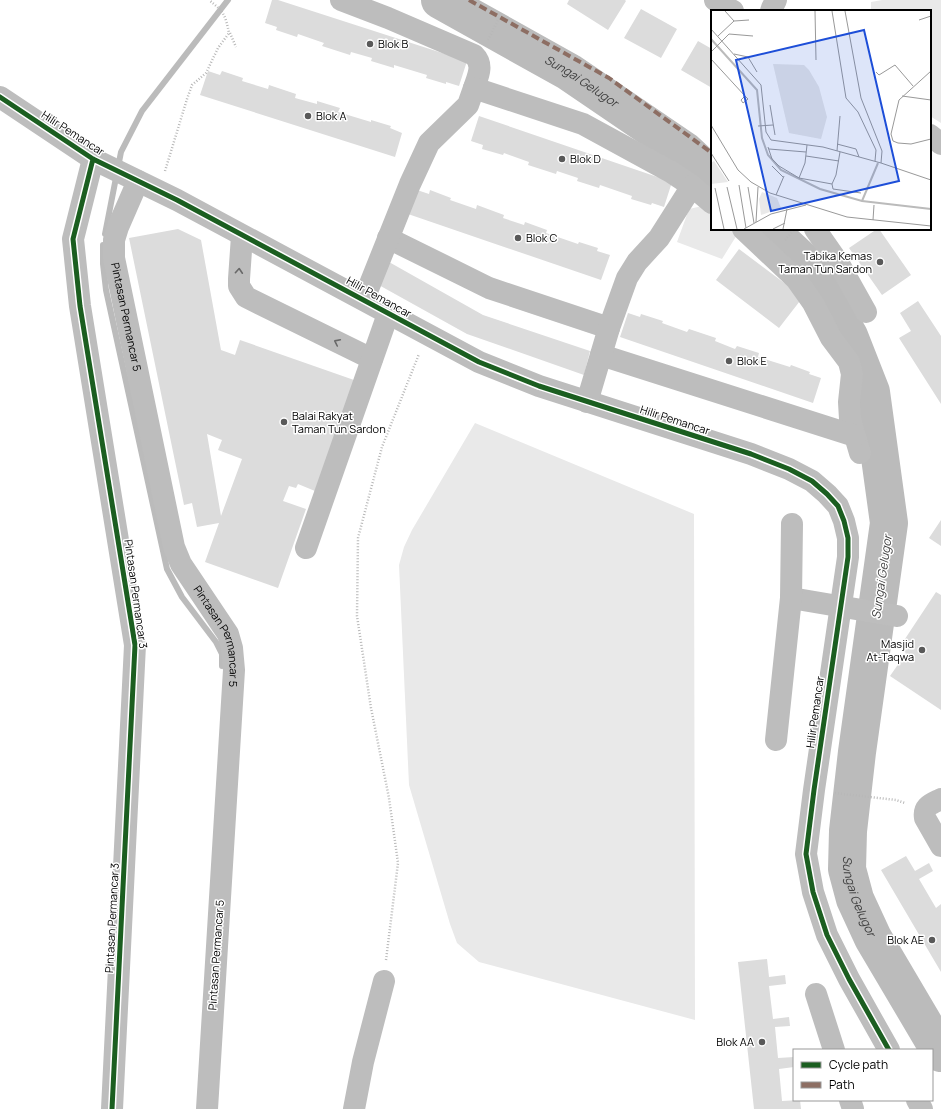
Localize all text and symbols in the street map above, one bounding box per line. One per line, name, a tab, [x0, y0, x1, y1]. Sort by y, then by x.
inset map	[711, 10, 931, 230]
place label: Blok B	[378, 36, 408, 51]
marker: Blok B	[365, 39, 375, 49]
water label: Sungai Gelugor	[541, 51, 623, 112]
street label: Hilir Pemancar	[39, 107, 108, 159]
place label: Blok A	[316, 108, 346, 123]
marker: Blok A	[303, 111, 313, 121]
place label: Blok D	[570, 151, 601, 166]
marker: Blok D	[557, 154, 567, 164]
place label: Blok C	[526, 230, 557, 245]
marker: Blok C	[513, 233, 523, 243]
place label: Tabika Kemas Taman Tun Sardon	[778, 248, 872, 276]
marker: Tabika Kemas Taman Tun Sardon	[875, 257, 885, 267]
street label: Pintasan Permancar 5	[108, 261, 145, 373]
one-way arrow	[235, 268, 244, 274]
street label: Hilir Pemancar	[344, 272, 415, 321]
one-way arrow	[333, 339, 341, 347]
place label: Blok E	[737, 353, 767, 368]
marker: Blok E	[724, 356, 734, 366]
street label: Hilir Pemancar	[638, 401, 712, 438]
place label: Balai Rakyat Taman Tun Sardon	[292, 408, 386, 436]
marker: Balai Rakyat Taman Tun Sardon	[279, 417, 289, 427]
water label: Sungai Gelugor	[867, 532, 896, 620]
street label: Pintasan Permancar 3	[121, 538, 152, 650]
street label: Pintasan Permancar 5	[190, 582, 242, 688]
place label: Masjid At-Taqwa	[866, 636, 914, 664]
marker: Masjid At-Taqwa	[917, 645, 927, 655]
street label: Hilir Pemancar	[802, 675, 827, 749]
water label: Sungai Gelugor	[839, 856, 881, 941]
street label: Pintasan Permancar 3	[101, 863, 122, 973]
street label: Pintasan Permancar 5	[204, 899, 227, 1011]
place label: Blok AE	[887, 932, 924, 947]
marker: Blok AE	[927, 935, 937, 945]
place label: Blok AA	[716, 1034, 754, 1049]
marker: Blok AA	[757, 1037, 767, 1047]
legend	[793, 1049, 933, 1101]
text: Cycle path	[829, 1056, 888, 1073]
text: Path	[829, 1076, 855, 1093]

